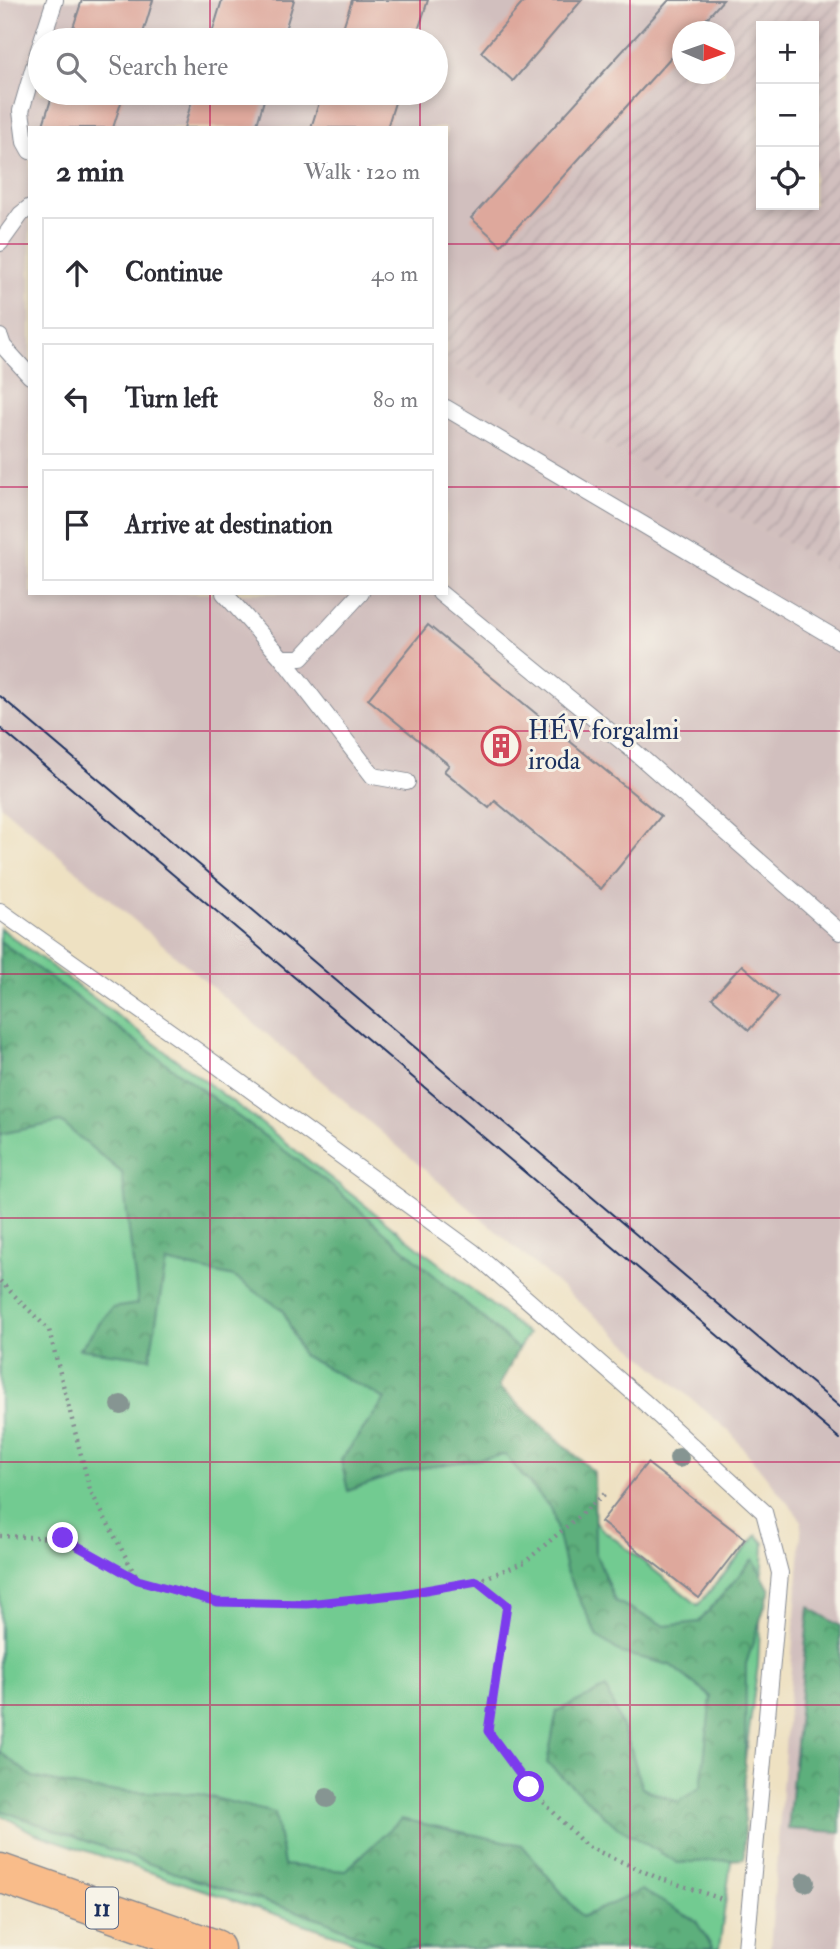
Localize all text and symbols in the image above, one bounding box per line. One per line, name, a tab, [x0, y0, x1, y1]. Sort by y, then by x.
north arrow	[672, 21, 735, 84]
map controls	[756, 21, 819, 210]
button: +	[756, 21, 819, 84]
search box	[28, 28, 448, 105]
icon: search	[52, 48, 90, 86]
text: Search here	[108, 51, 228, 83]
button: −	[756, 84, 819, 147]
button: locate	[756, 147, 819, 210]
text: 2 min	[56, 153, 124, 190]
text: Walk · 120 m	[304, 157, 420, 186]
icon: ahead	[58, 254, 96, 292]
text: Continue	[125, 257, 223, 289]
text: 40 m	[371, 259, 418, 288]
icon: left	[58, 380, 96, 418]
text: Turn left	[125, 383, 218, 415]
text: 80 m	[373, 385, 418, 414]
icon: arrive	[58, 506, 96, 544]
text: Arrive at destination	[125, 509, 333, 541]
place label: HÉV forgalmi iroda	[528, 713, 679, 777]
building icon: HÉV forgalmi iroda	[480, 725, 522, 767]
route end	[47, 1522, 78, 1553]
route start	[513, 1771, 544, 1802]
road number: 11	[86, 1887, 118, 1928]

